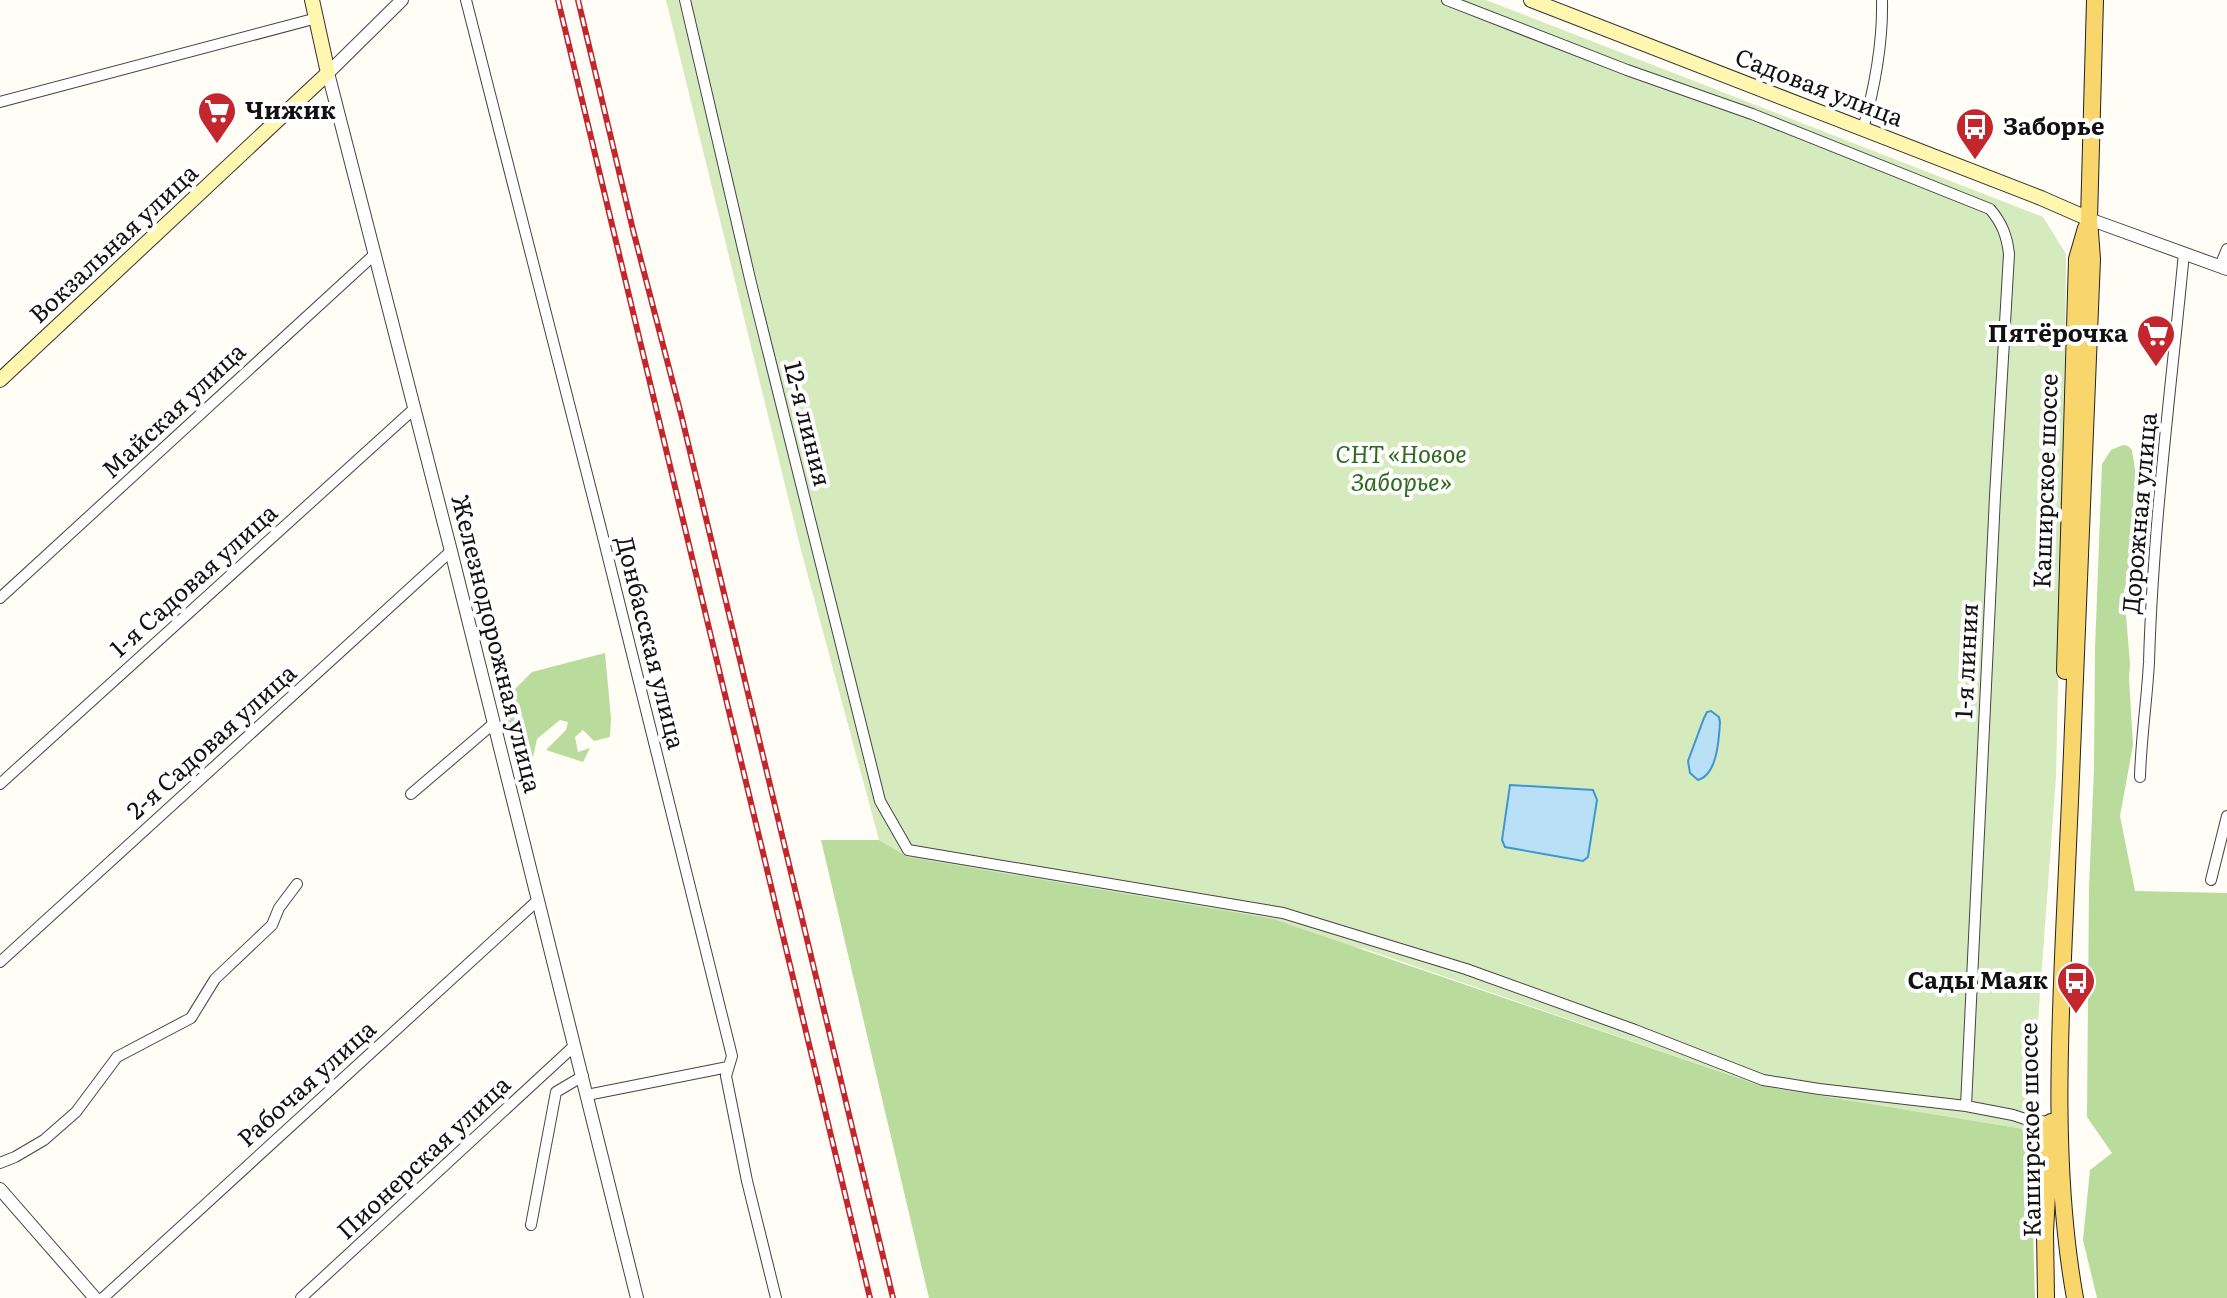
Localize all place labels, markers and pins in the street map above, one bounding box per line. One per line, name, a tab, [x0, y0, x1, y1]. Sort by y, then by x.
supermarket icon: Чижик	[196, 90, 238, 145]
place label: Чижик	[245, 91, 336, 126]
bus stop icon: Заборье	[1954, 106, 1996, 161]
place label: Заборье	[2003, 107, 2105, 142]
supermarket icon: Пятёрочка	[2135, 313, 2177, 368]
place label: Пятёрочка	[1988, 314, 2128, 349]
bus stop icon: Сады Маяк	[2055, 960, 2097, 1015]
place label: Сады Маяк	[1908, 961, 2048, 996]

